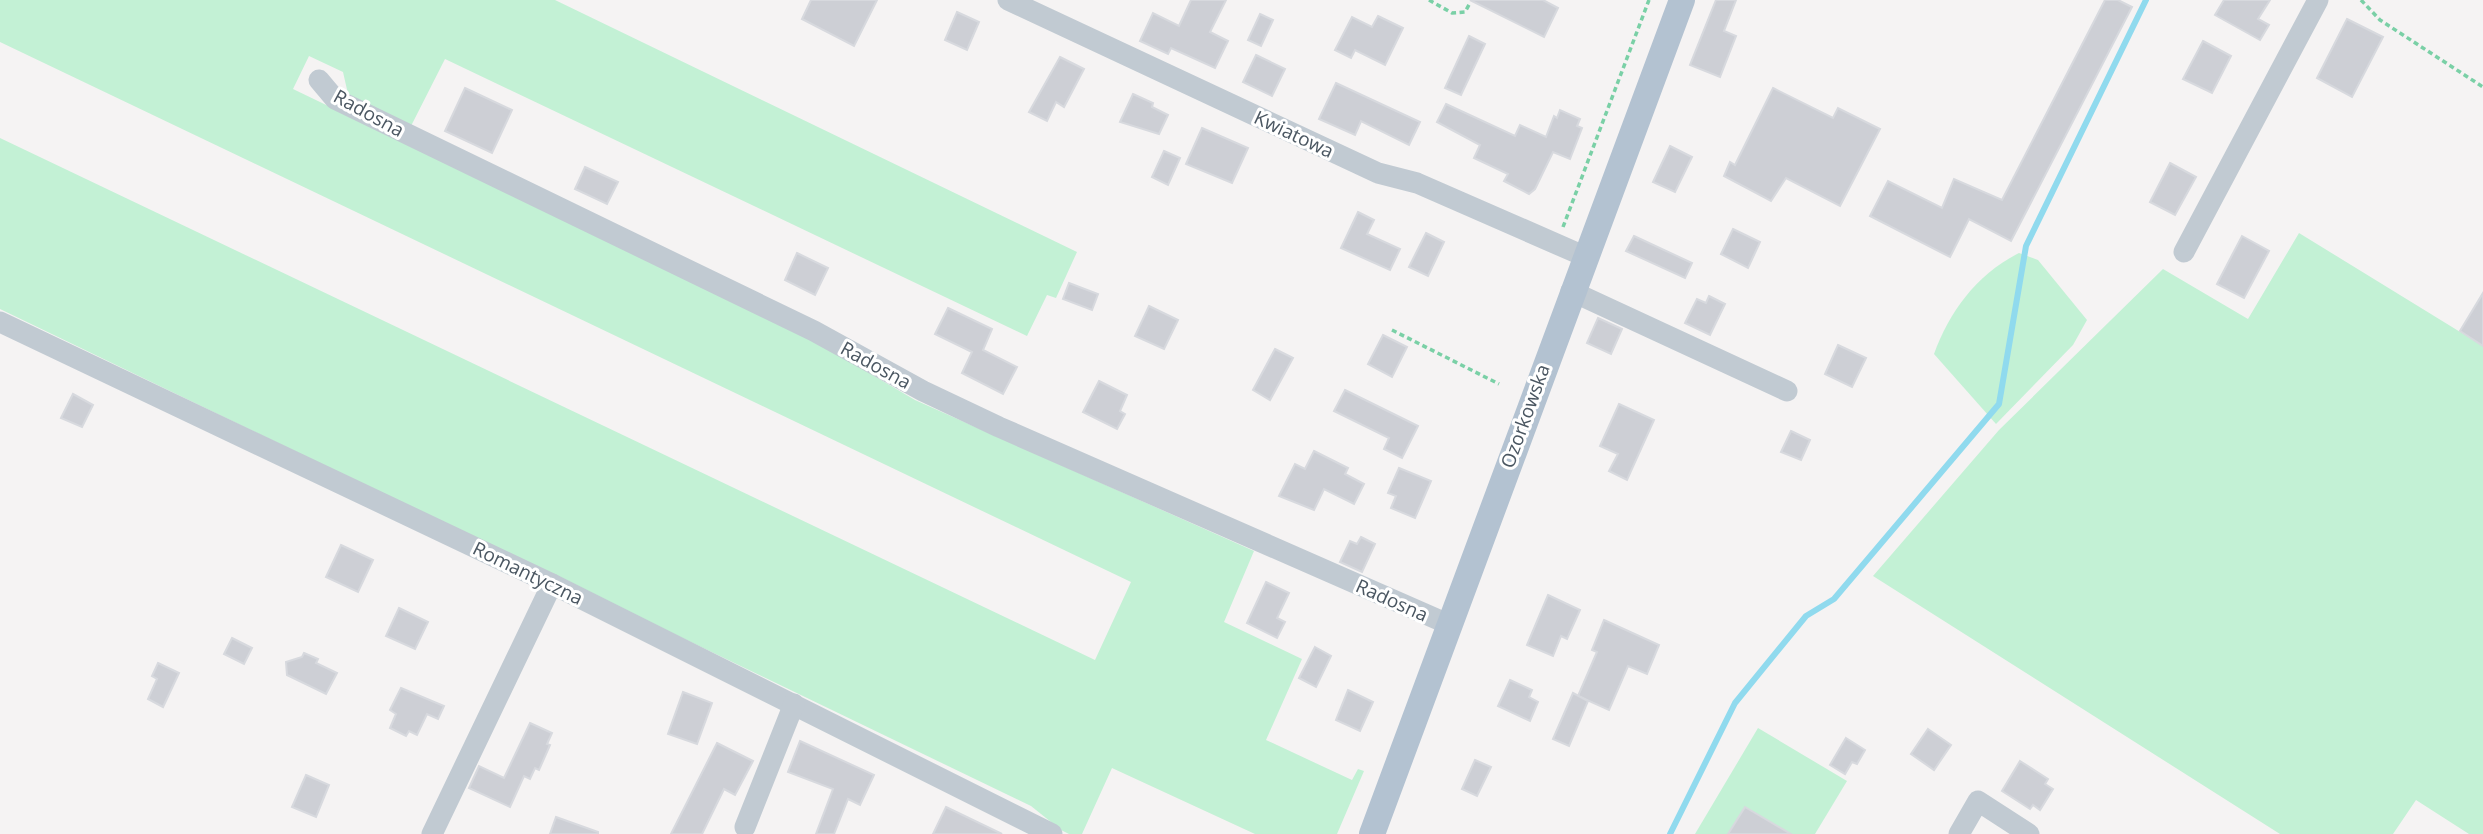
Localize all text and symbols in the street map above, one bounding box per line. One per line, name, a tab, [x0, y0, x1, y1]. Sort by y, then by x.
street label: Radosna	[329, 83, 409, 143]
street label: Kwiatowa	[1250, 104, 1338, 164]
street label: Radosna	[836, 335, 916, 395]
street label: Ozorkowska	[1494, 361, 1556, 471]
street label: Romantyczna	[469, 535, 587, 611]
street label: Radosna	[1352, 573, 1432, 627]

